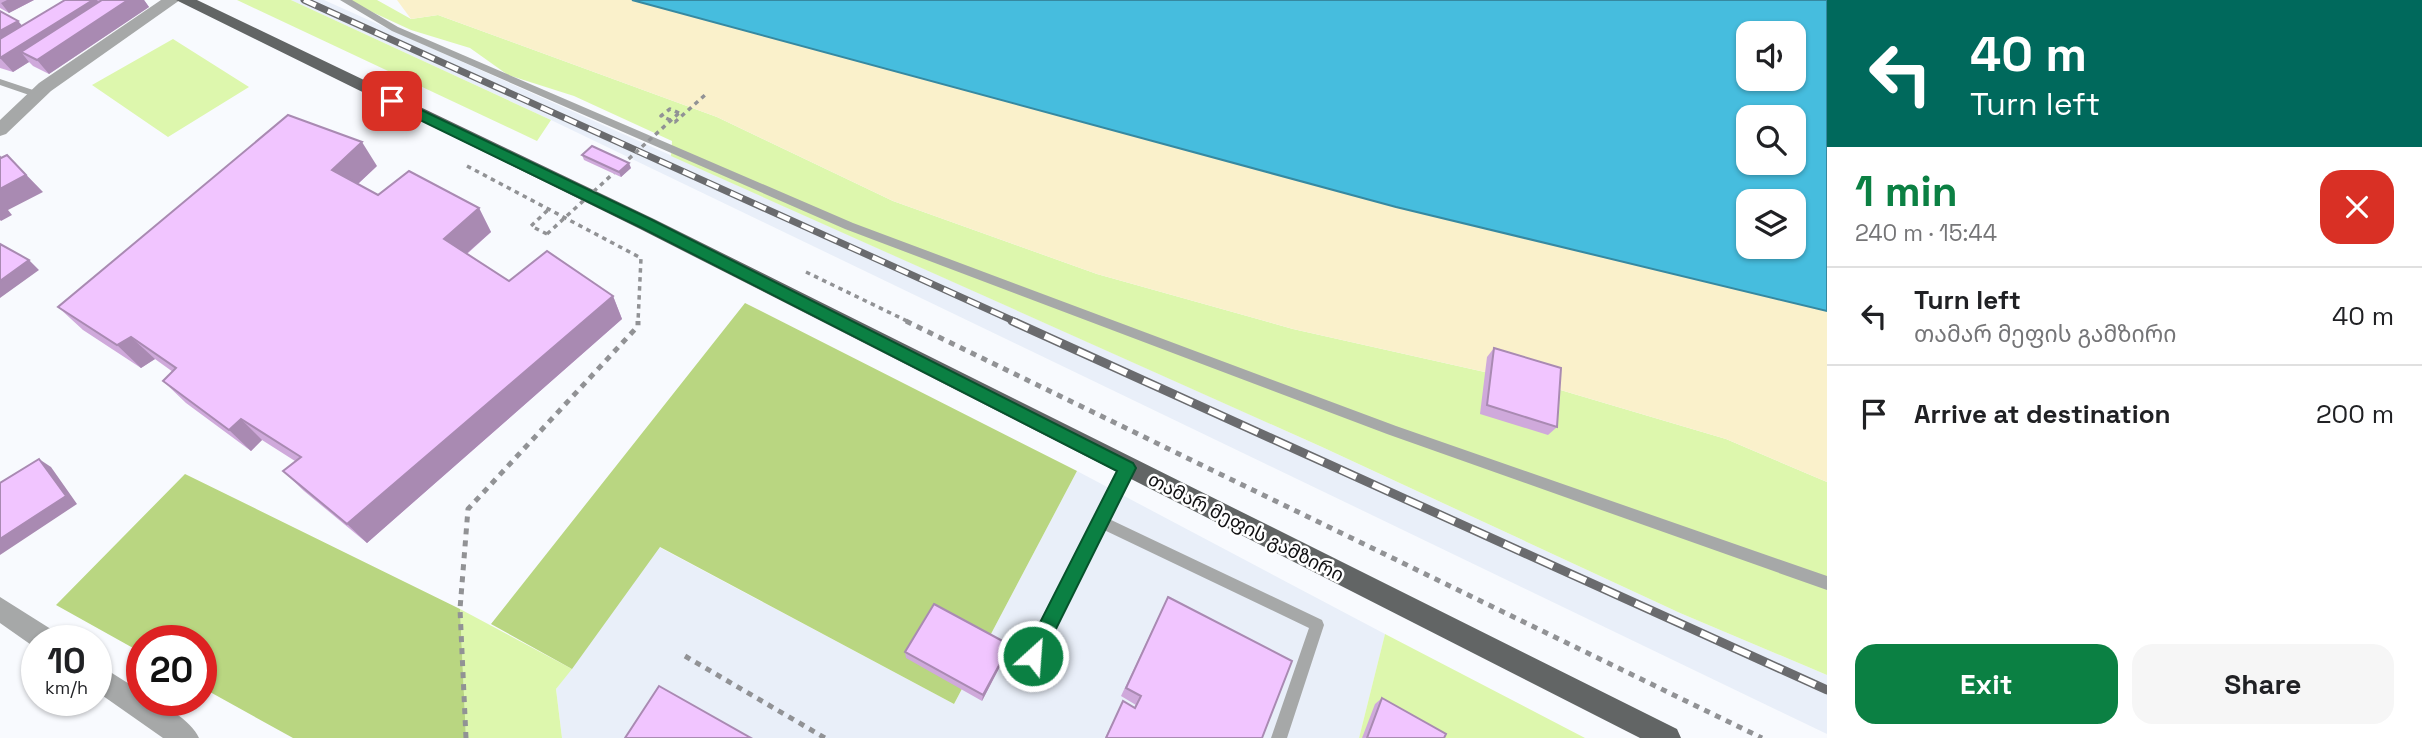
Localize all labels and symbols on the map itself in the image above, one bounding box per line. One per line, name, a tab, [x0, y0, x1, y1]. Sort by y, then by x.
pin	[362, 71, 422, 131]
street label: თამარ მეფის გამზირი	[1144, 467, 1348, 587]
position arrow	[996, 619, 1070, 693]
speed limit sign: 20	[126, 625, 217, 716]

